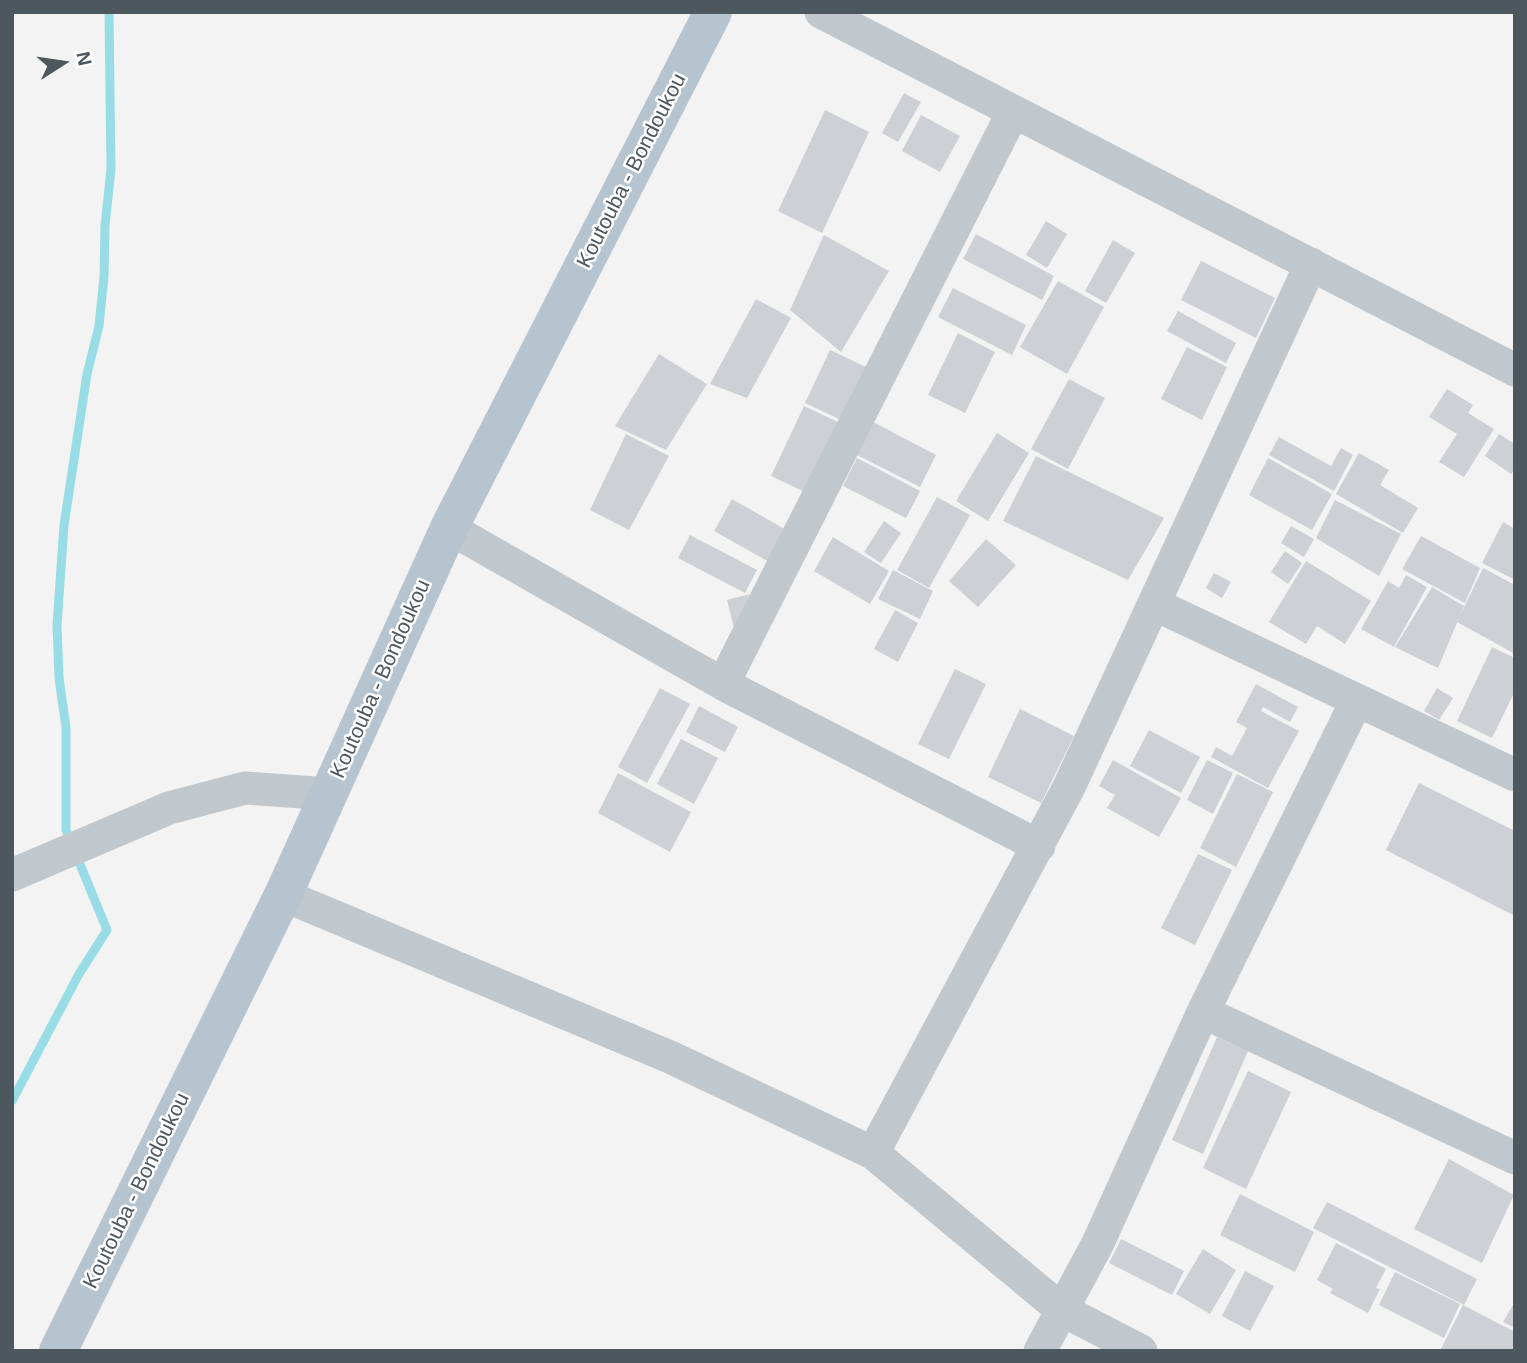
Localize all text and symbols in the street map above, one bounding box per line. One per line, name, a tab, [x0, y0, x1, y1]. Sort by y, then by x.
north arrow	[28, 28, 98, 98]
text: N	[72, 50, 96, 67]
street label: Koutouba - Bondoukou	[572, 70, 692, 272]
street label: Koutouba - Bondoukou	[326, 576, 436, 782]
street label: Koutouba - Bondoukou	[79, 1089, 195, 1293]

